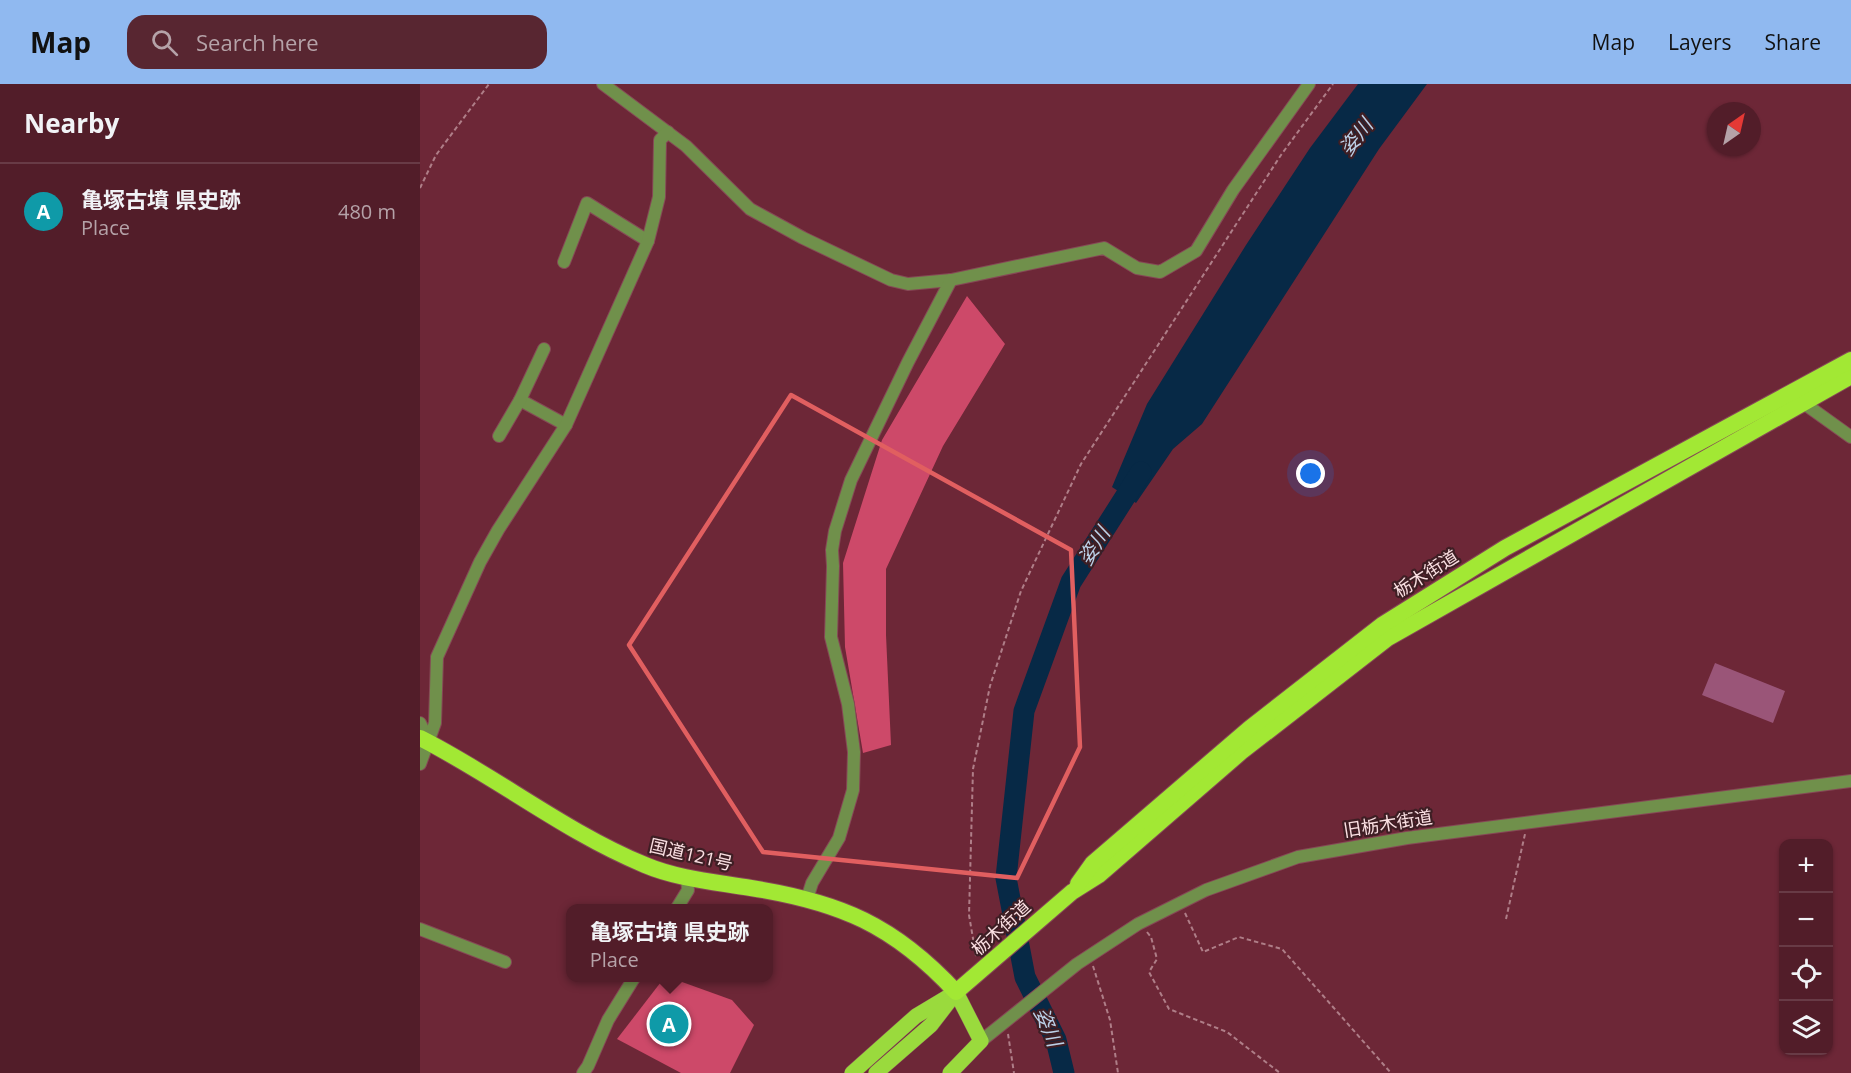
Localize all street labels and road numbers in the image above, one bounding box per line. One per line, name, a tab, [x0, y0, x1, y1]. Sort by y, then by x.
street label: 栃木街道	[1389, 544, 1462, 602]
street label: 旧栃木街道	[1342, 804, 1434, 842]
street label: 国道121号	[647, 833, 735, 875]
street label: 栃木街道	[966, 894, 1035, 960]

